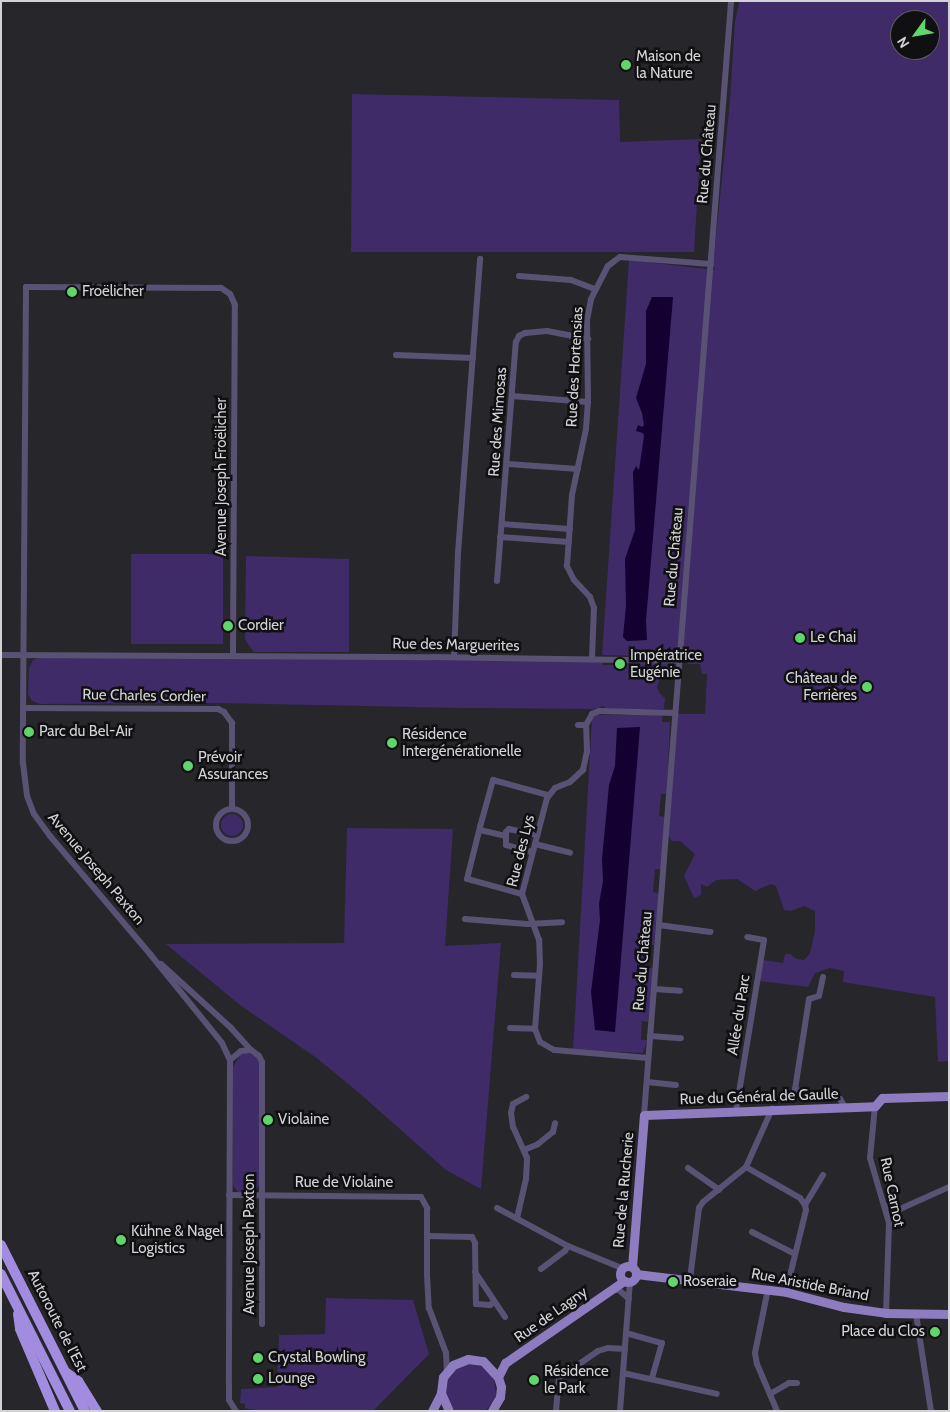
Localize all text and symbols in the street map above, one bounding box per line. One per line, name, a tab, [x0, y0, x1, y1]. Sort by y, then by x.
north arrow	[890, 10, 940, 60]
text: N	[893, 33, 913, 51]
place label: Maison de la Nature	[636, 47, 701, 82]
marker: Maison de la Nature	[620, 59, 632, 71]
street label: Rue du Château	[694, 104, 720, 204]
place label: Froëlicher	[82, 283, 144, 301]
marker: Froëlicher	[66, 286, 78, 298]
street label: Rue des Hortensias	[563, 306, 587, 428]
street label: Rue des Mimosas	[485, 367, 511, 477]
street label: Avenue Joseph Froëlicher	[213, 398, 231, 556]
street label: Rue du Château	[661, 507, 687, 607]
place label: Cordier	[238, 617, 284, 635]
marker: Cordier	[222, 620, 234, 632]
place label: Le Chai	[810, 629, 856, 647]
marker: Le Chai	[794, 632, 806, 644]
street label: Rue des Marguerites	[392, 635, 520, 655]
place label: Impératrice Eugénie	[630, 646, 702, 681]
marker: Impératrice Eugénie	[614, 658, 626, 670]
place label: Château de Ferrières	[785, 669, 857, 704]
marker: Château de Ferrières	[861, 681, 873, 693]
street label: Rue Charles Cordier	[82, 686, 206, 706]
place label: Parc du Bel-Air	[39, 723, 133, 741]
place label: Résidence Intergénérationelle	[402, 725, 521, 760]
marker: Parc du Bel-Air	[23, 726, 35, 738]
marker: Résidence Intergénérationelle	[386, 737, 398, 749]
place label: Prévoir Assurances	[198, 748, 268, 783]
marker: Prévoir Assurances	[182, 760, 194, 772]
street label: Avenue Joseph Paxton	[44, 809, 148, 929]
street label: Rue des Lys	[503, 813, 539, 889]
street label: Rue du Château	[630, 911, 656, 1011]
street label: Allée du Parc	[724, 973, 754, 1057]
street label: Rue du Général de Gaulle	[679, 1085, 839, 1109]
place label: Violaine	[278, 1111, 329, 1129]
marker: Violaine	[262, 1114, 274, 1126]
street label: Rue de la Rucherie	[610, 1131, 638, 1249]
street label: Rue Carnot	[876, 1156, 908, 1228]
street label: Avenue Joseph Paxton	[241, 1174, 259, 1314]
street label: Rue de Violaine	[295, 1174, 393, 1192]
place label: Kühne & Nagel Logistics	[131, 1222, 223, 1257]
marker: Kühne & Nagel Logistics	[115, 1234, 127, 1246]
street label: Rue Aristide Briand	[750, 1265, 870, 1305]
street label: Autoroute de l’Est	[24, 1267, 90, 1375]
place label: Roseraie	[683, 1273, 737, 1291]
marker: Roseraie	[667, 1276, 679, 1288]
street label: Rue de Lagny	[511, 1283, 591, 1347]
place label: Place du Clos	[841, 1323, 925, 1341]
marker: Place du Clos	[929, 1326, 941, 1338]
place label: Crystal Bowling	[268, 1349, 365, 1367]
marker: Crystal Bowling	[252, 1352, 264, 1364]
place label: Résidence le Park	[544, 1362, 609, 1397]
place label: Lounge	[268, 1370, 315, 1388]
marker: Lounge	[252, 1373, 264, 1385]
marker: Résidence le Park	[528, 1374, 540, 1386]

